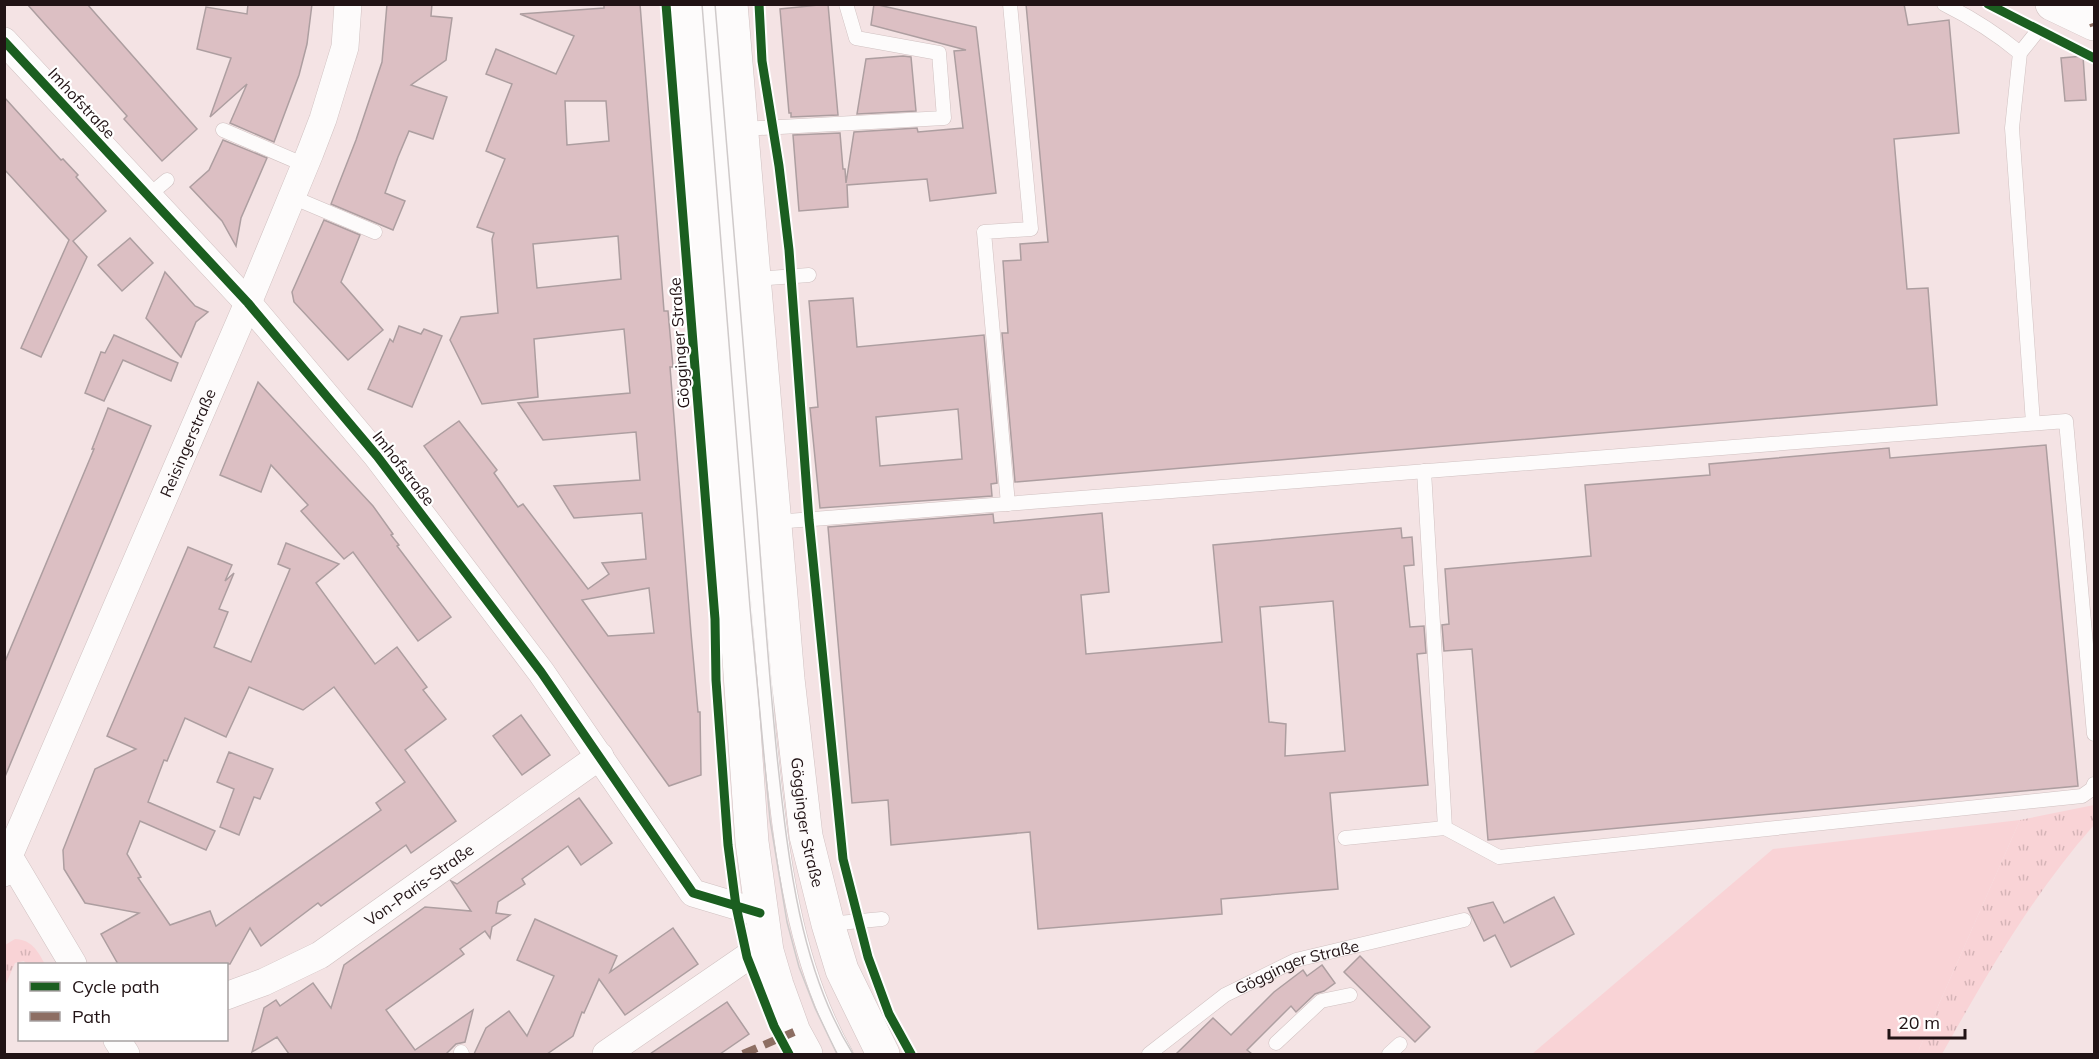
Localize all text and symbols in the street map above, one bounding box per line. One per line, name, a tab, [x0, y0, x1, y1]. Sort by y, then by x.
street label: Imhofstraße	[44, 63, 120, 143]
street label: Gögginger Straße	[664, 277, 694, 409]
street label: Reisingerstraße	[155, 385, 220, 500]
street label: Imhofstraße	[369, 427, 439, 509]
street label: Gögginger Straße	[787, 756, 828, 889]
street label: Von-Paris-Straße	[360, 839, 477, 930]
street label: Gögginger Straße	[1231, 935, 1361, 999]
legend	[18, 963, 228, 1041]
text: Cycle path	[72, 975, 159, 998]
scale bar	[1889, 1002, 1966, 1040]
text: Path	[72, 1005, 111, 1028]
text: 20 m	[1898, 1011, 1940, 1034]

